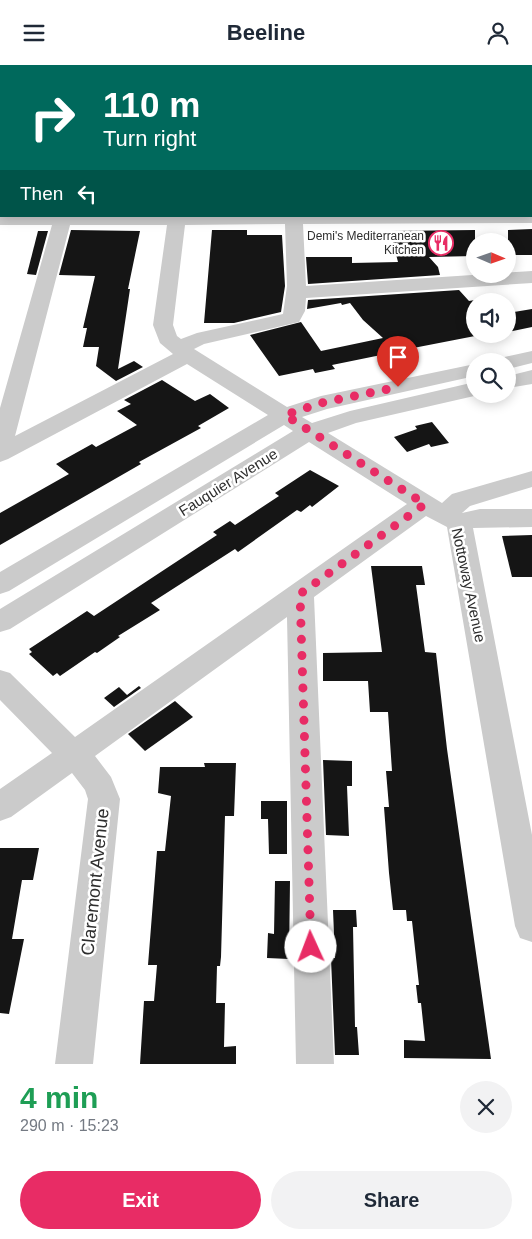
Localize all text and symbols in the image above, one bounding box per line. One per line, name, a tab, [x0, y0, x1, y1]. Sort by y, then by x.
icon: menu	[20, 19, 48, 47]
icon: person	[484, 19, 512, 47]
text: Beeline	[227, 20, 305, 45]
icon: right	[20, 85, 85, 150]
text: 110 m	[103, 85, 200, 124]
text: Turn right	[103, 126, 196, 151]
icon: left	[73, 180, 101, 208]
text: Then	[20, 183, 63, 204]
place label: Demi's Mediterranean Kitchen	[307, 229, 424, 257]
restaurant icon: Demi's Mediterranean Kitchen	[428, 230, 454, 256]
north arrow	[466, 233, 516, 283]
map controls	[466, 233, 516, 403]
button: sound	[466, 293, 516, 343]
pin	[377, 336, 419, 387]
icon: arrive	[384, 343, 412, 371]
button: search	[466, 353, 516, 403]
street label: Fauquier Avenue	[176, 445, 280, 519]
street label: Nottoway Avenue	[449, 526, 489, 644]
street label: Claremont Avenue	[77, 807, 113, 957]
position arrow	[284, 920, 336, 972]
text: 4 min	[20, 1081, 98, 1114]
button: close	[460, 1081, 512, 1133]
text: 290 m · 15:23	[20, 1117, 119, 1134]
button: Exit	[20, 1171, 261, 1229]
button: Share	[271, 1171, 512, 1229]

